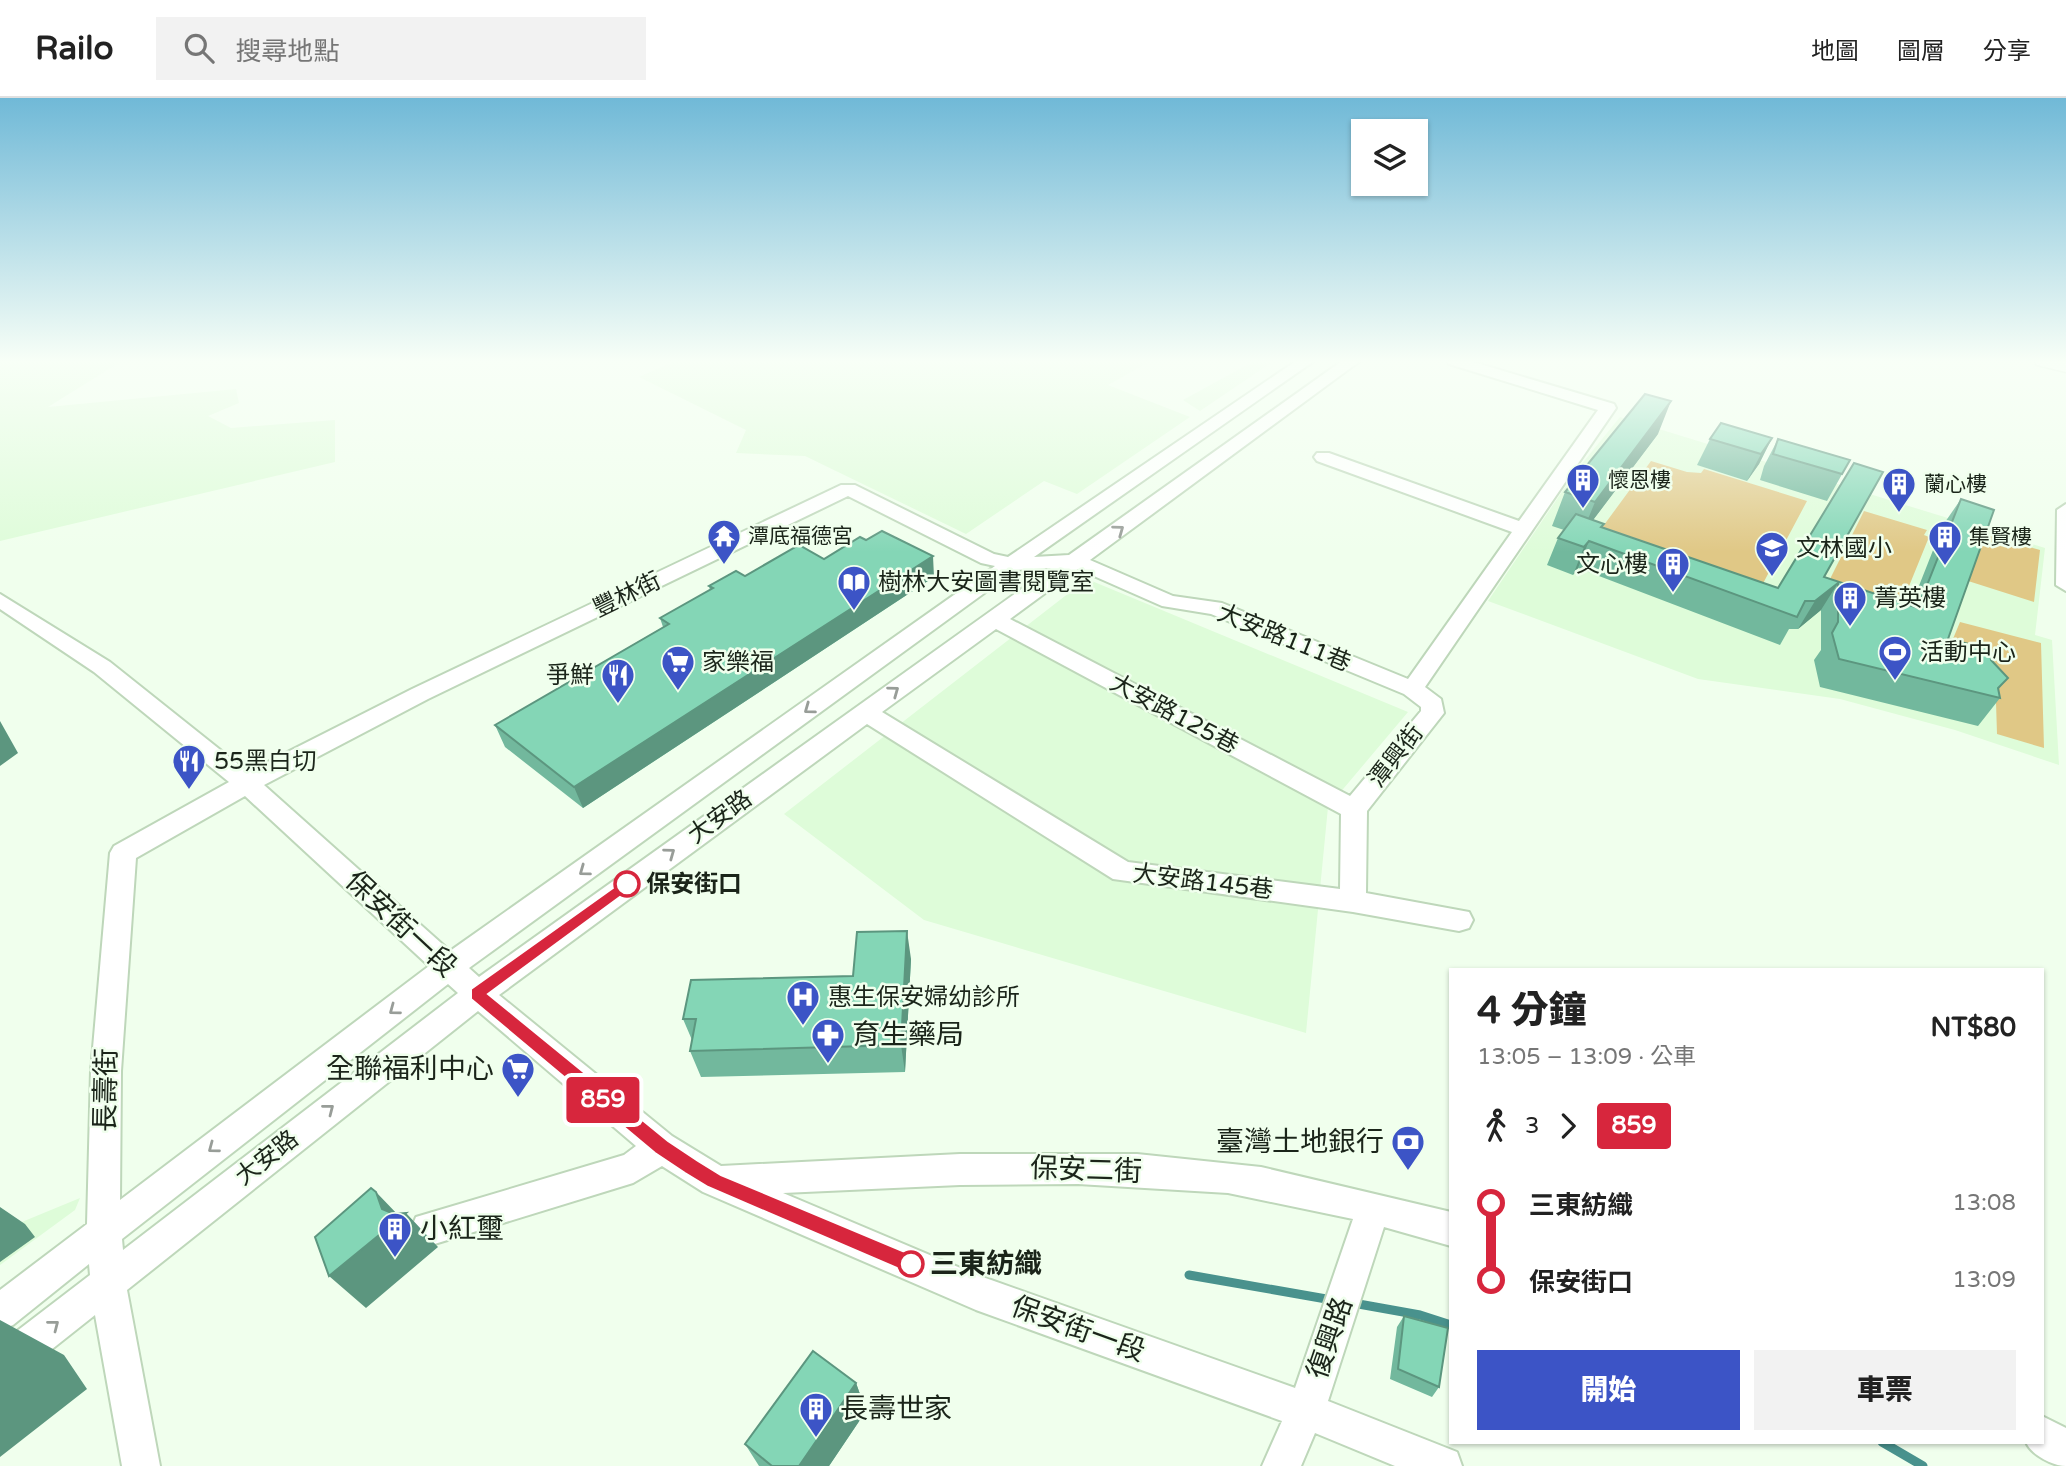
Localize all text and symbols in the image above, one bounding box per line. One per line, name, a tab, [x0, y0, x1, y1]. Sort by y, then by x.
search box	[156, 17, 646, 80]
text: Railo	[35, 29, 114, 68]
icon: search	[180, 29, 218, 67]
text: 搜尋地點	[236, 36, 340, 67]
text: 地圖	[1811, 37, 1859, 66]
text: 圖層	[1897, 37, 1945, 66]
text: 分享	[1983, 37, 2031, 66]
map controls	[1351, 119, 1428, 196]
button: layers	[1351, 119, 1428, 196]
building icon: 懷恩樓	[1564, 461, 1602, 510]
building icon: 蘭心樓	[1880, 465, 1918, 514]
place label: 懷恩樓	[1608, 468, 1671, 493]
place label: 蘭心樓	[1924, 472, 1987, 497]
temple icon: 潭底福德宮	[705, 517, 743, 566]
building icon: 集賢樓	[1926, 518, 1964, 567]
place label: 潭底福德宮	[748, 524, 853, 549]
place label: 集賢樓	[1969, 525, 2032, 550]
one-way arrow	[1111, 526, 1124, 538]
school or university icon: 文林國小	[1753, 529, 1791, 578]
place label: 文林國小	[1796, 534, 1892, 563]
building icon: 文心樓	[1654, 545, 1692, 594]
place label: 文心樓	[1576, 550, 1648, 579]
library icon: 樹林大安圖書閱覽室	[835, 563, 873, 612]
street label: 豐林街	[588, 566, 666, 624]
place label: 樹林大安圖書閱覽室	[878, 568, 1094, 597]
building icon: 菁英樓	[1831, 579, 1869, 628]
place label: 菁英樓	[1874, 584, 1946, 613]
street label: 大安路111巷	[1213, 598, 1355, 678]
sports icon: 活動中心	[1876, 633, 1914, 682]
place label: 活動中心	[1920, 638, 2016, 667]
supermarket icon: 家樂福	[659, 643, 697, 692]
place label: 家樂福	[702, 648, 774, 677]
restaurant icon: 爭鮮	[599, 656, 637, 705]
place label: 爭鮮	[546, 661, 594, 690]
street label: 大安路125巷	[1105, 668, 1243, 760]
one-way arrow	[886, 687, 899, 699]
one-way arrow	[804, 701, 816, 713]
street label: 潭興街	[1362, 719, 1430, 793]
restaurant icon: 55黑白切	[170, 742, 208, 791]
place label: 55黑白切	[214, 747, 316, 776]
street label: 大安路	[682, 784, 758, 850]
one-way arrow	[662, 849, 675, 861]
street label: 大安路145巷	[1131, 859, 1275, 905]
one-way arrow	[579, 862, 592, 875]
street label: 保安街一段	[338, 864, 464, 984]
place label: 保安街口	[646, 870, 742, 899]
marker: 保安街口	[614, 871, 640, 897]
hospital icon: 惠生保安婦幼診所	[784, 978, 822, 1027]
place label: 惠生保安婦幼診所	[828, 983, 1020, 1012]
text: 4 分鐘	[1477, 988, 1587, 1034]
one-way arrow	[389, 1001, 402, 1014]
text: NT$80	[1931, 1012, 2016, 1043]
pharmacy icon: 育生藥局	[809, 1016, 847, 1065]
place label: 育生藥局	[852, 1018, 964, 1052]
text: 13:05 – 13:09 · 公車	[1477, 1043, 1696, 1071]
street label: 長壽街	[88, 1048, 124, 1132]
supermarket icon: 全聯福利中心	[499, 1050, 537, 1099]
place label: 全聯福利中心	[326, 1052, 494, 1086]
line badge: 859	[563, 1077, 643, 1123]
text: 859	[580, 1085, 626, 1114]
one-way arrow	[321, 1104, 334, 1117]
icon: walk	[1477, 1107, 1515, 1145]
icon: forward	[1549, 1107, 1587, 1145]
text: 859	[1611, 1111, 1657, 1140]
text: 3	[1525, 1112, 1539, 1140]
bank icon: 臺灣土地銀行	[1389, 1123, 1427, 1172]
street label: 大安路	[230, 1124, 304, 1192]
place label: 臺灣土地銀行	[1216, 1125, 1384, 1159]
one-way arrow	[209, 1140, 221, 1152]
street label: 保安二街	[1029, 1151, 1143, 1189]
text: 13:08	[1952, 1189, 2016, 1217]
text: 三東紡織	[1529, 1190, 1633, 1221]
building icon: 小紅璽	[376, 1210, 414, 1259]
place label: 小紅璽	[420, 1212, 504, 1246]
place label: 三東紡織	[930, 1247, 1042, 1281]
marker: 三東紡織	[898, 1251, 924, 1277]
text: 13:09	[1952, 1266, 2016, 1294]
text: 保安街口	[1529, 1267, 1633, 1298]
street label: 保安街一段	[1006, 1289, 1150, 1369]
street label: 復興路	[1300, 1293, 1360, 1383]
one-way arrow	[46, 1321, 58, 1334]
button: 開始	[1477, 1350, 1740, 1430]
button: 車票	[1754, 1350, 2016, 1430]
building icon: 長壽世家	[797, 1390, 835, 1439]
place label: 長壽世家	[840, 1392, 952, 1426]

